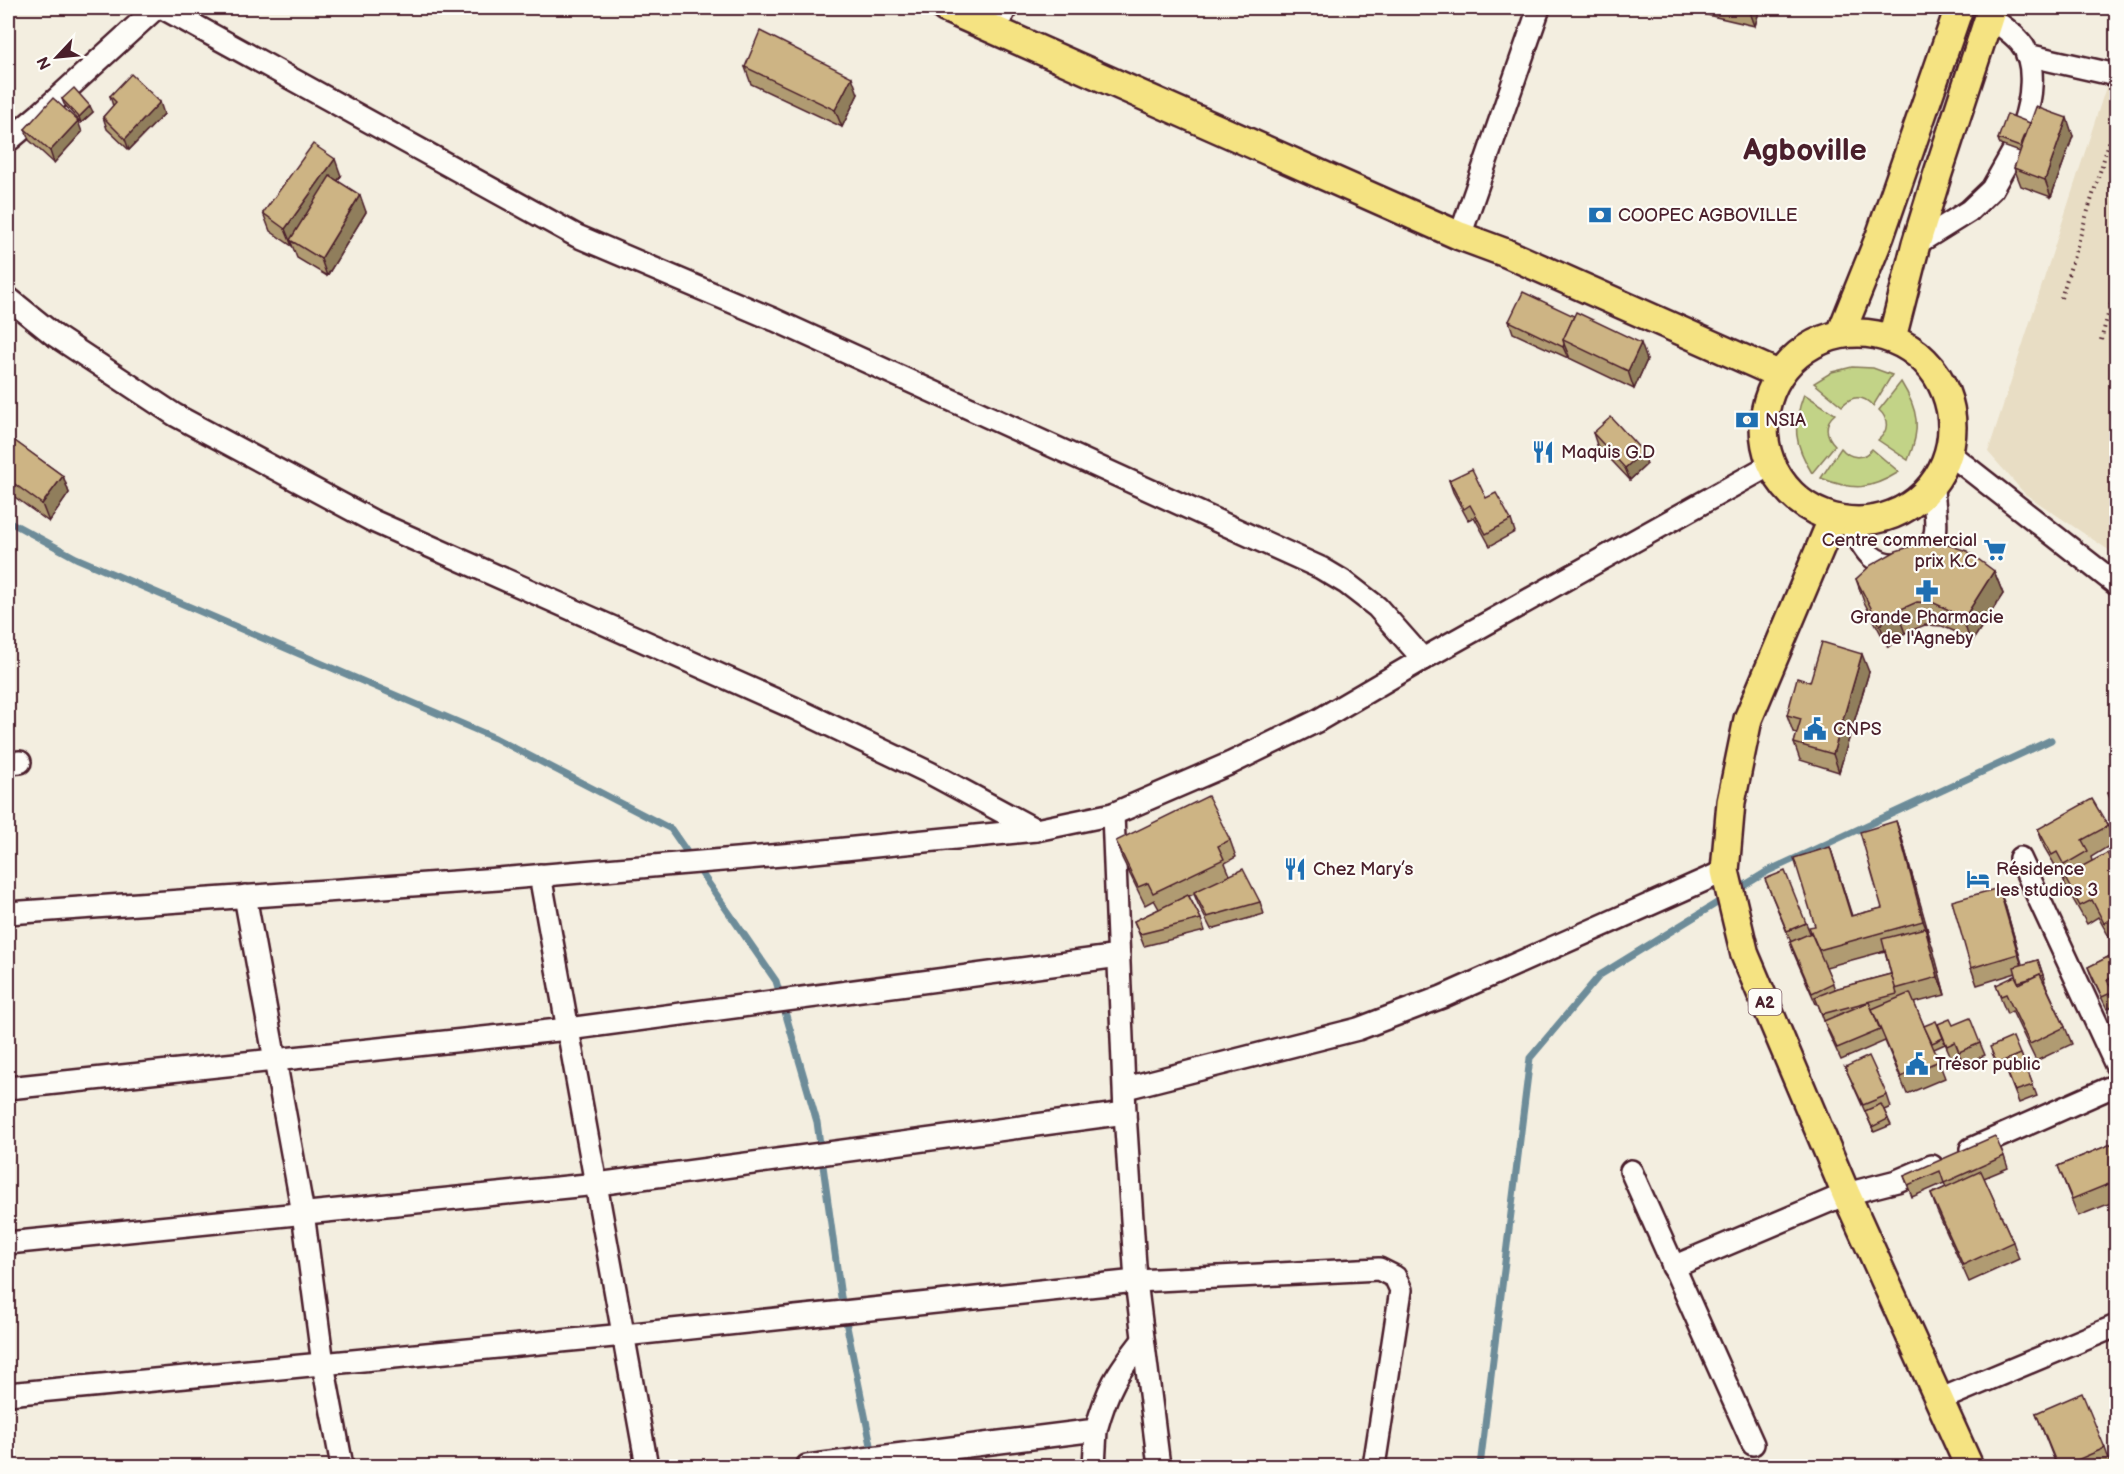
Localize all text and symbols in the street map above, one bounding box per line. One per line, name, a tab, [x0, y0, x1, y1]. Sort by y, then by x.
north arrow	[27, 27, 87, 87]
text: N	[34, 53, 56, 72]
district label: Agboville	[1742, 133, 1867, 169]
bank icon: COOPEC AGBOVILLE	[1587, 202, 1613, 228]
place label: COOPEC AGBOVILLE	[1618, 205, 1798, 226]
bank icon: NSIA	[1734, 407, 1760, 433]
place label: NSIA	[1765, 410, 1806, 431]
restaurant icon: Maquis G.D	[1530, 439, 1556, 465]
place label: Maquis G.D	[1561, 442, 1655, 463]
place label: Centre commercial prix K.C	[1822, 530, 1977, 572]
supermarket icon: Centre commercial prix K.C	[1982, 537, 2008, 563]
pharmacy icon: Grande Pharmacie de l'Agneby	[1914, 578, 1940, 604]
place label: Grande Pharmacie de l'Agneby	[1850, 607, 2004, 649]
public building icon: CNPS	[1802, 716, 1828, 742]
place label: CNPS	[1833, 719, 1882, 740]
restaurant icon: Chez Mary’s	[1282, 856, 1308, 882]
place label: Chez Mary’s	[1313, 859, 1413, 880]
place label: Résidence les studios 3	[1996, 859, 2098, 901]
hotel icon: Résidence les studios 3	[1965, 866, 1991, 892]
road number: A2	[1748, 989, 1782, 1015]
public building icon: Trésor public	[1904, 1051, 1930, 1077]
place label: Trésor public	[1935, 1054, 2041, 1075]

